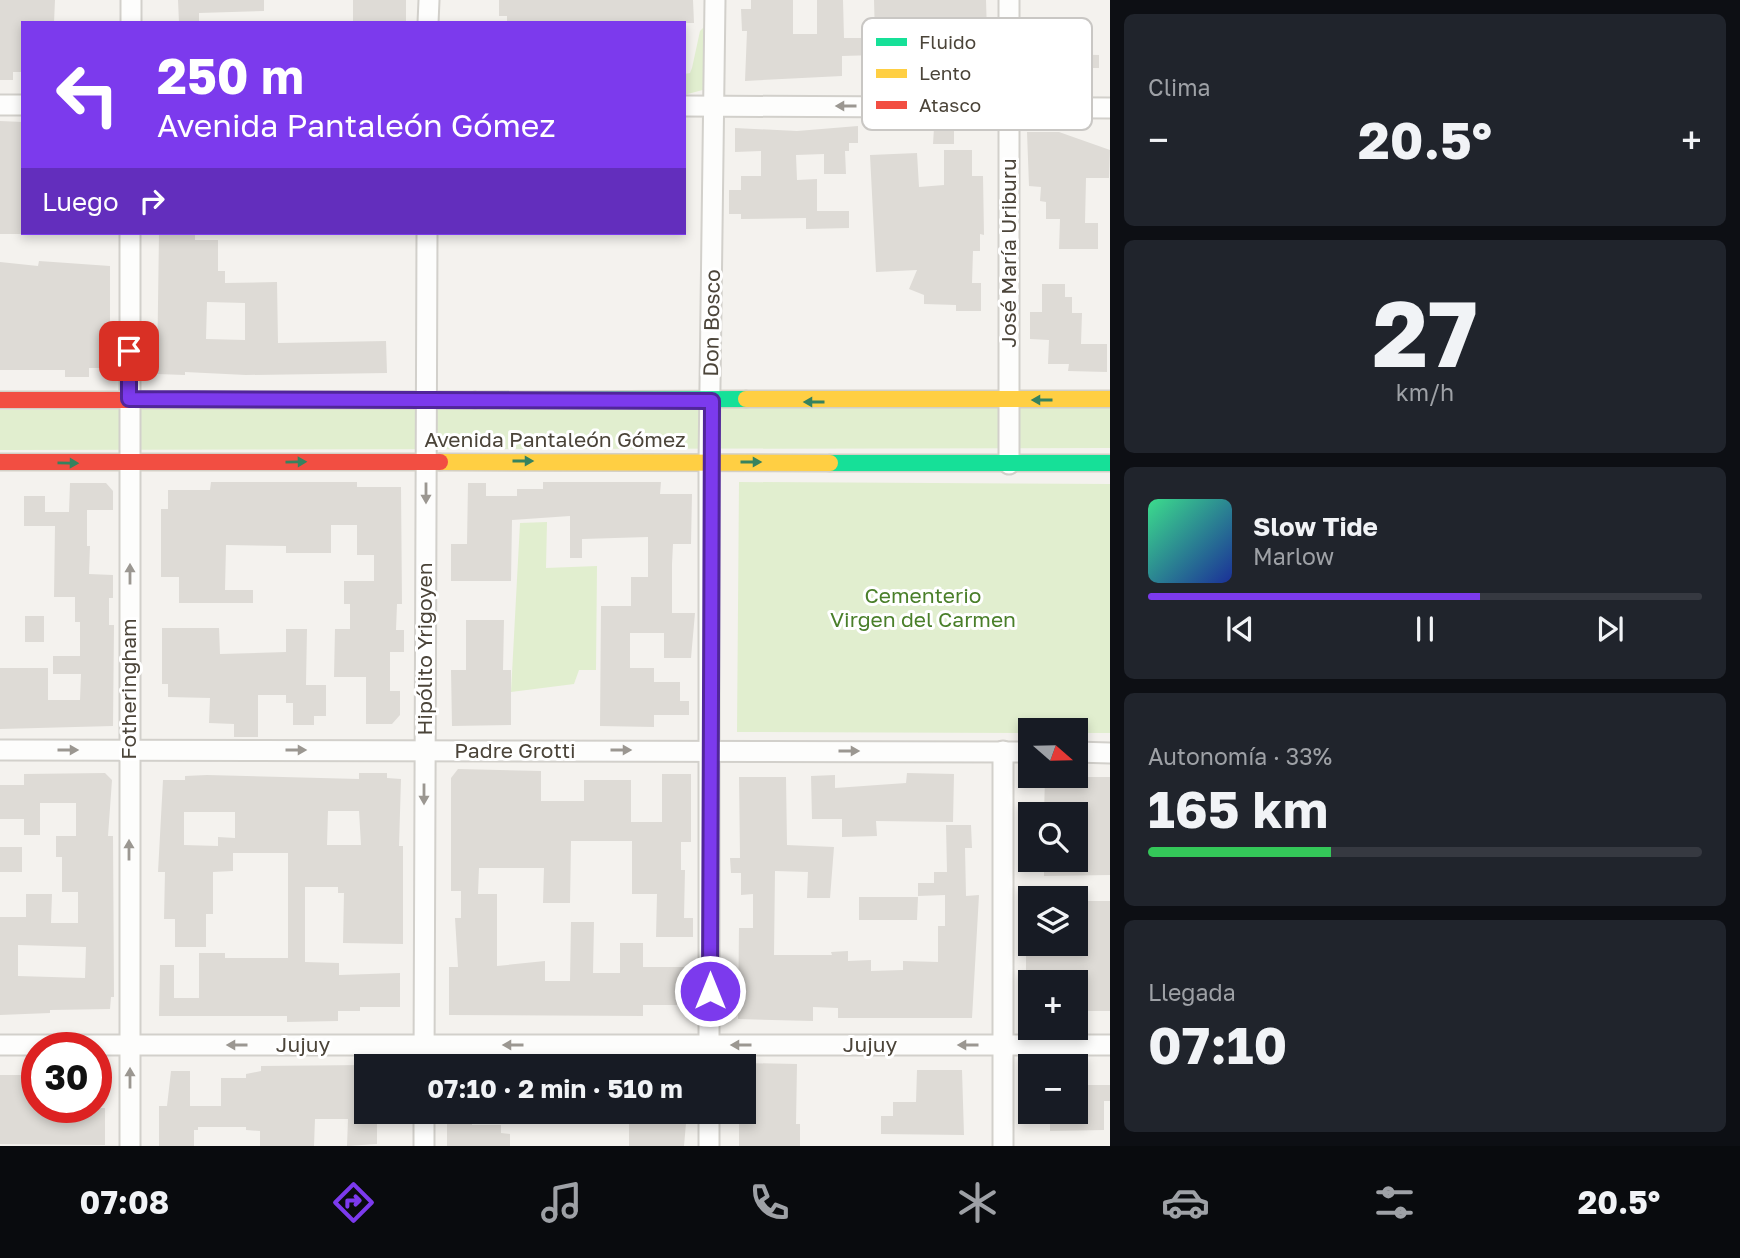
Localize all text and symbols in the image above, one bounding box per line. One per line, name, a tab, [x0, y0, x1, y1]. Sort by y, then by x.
legend	[862, 18, 1092, 130]
text: Fluido	[919, 30, 976, 53]
text: 250 m	[157, 46, 304, 105]
icon: left	[42, 49, 133, 140]
text: Lento	[919, 61, 971, 84]
text: Clima	[1148, 73, 1211, 101]
text: Atasco	[919, 93, 981, 116]
one-way arrow	[835, 100, 857, 112]
text: Avenida Pantaleón Gómez	[157, 106, 556, 144]
text: 20.5°	[1358, 108, 1492, 170]
text: −	[1148, 117, 1169, 162]
text: +	[1681, 117, 1702, 162]
street label: José María Uriburu	[995, 158, 1021, 348]
icon: right	[133, 182, 171, 220]
text: Luego	[42, 186, 119, 217]
street label: Don Bosco	[697, 269, 725, 377]
text: 27	[1372, 278, 1478, 387]
pin	[99, 321, 159, 381]
icon: arrive	[110, 332, 148, 370]
text: km/h	[1396, 378, 1454, 406]
one-way arrow	[1031, 394, 1053, 406]
one-way arrow	[803, 396, 825, 408]
street label: Avenida Pantaleón Gómez	[424, 426, 686, 452]
one-way arrow	[512, 455, 534, 467]
one-way arrow	[285, 456, 307, 468]
one-way arrow	[740, 456, 762, 468]
one-way arrow	[57, 457, 79, 469]
one-way arrow	[420, 482, 432, 504]
text: Slow Tide	[1253, 511, 1378, 542]
text: Marlow	[1253, 542, 1334, 570]
street label: Hipólito Yrigoyen	[411, 562, 437, 736]
one-way arrow	[124, 563, 136, 585]
park label: Cementerio Virgen del Carmen	[830, 582, 1016, 632]
icon: previous	[1221, 610, 1259, 648]
icon: pause	[1406, 610, 1444, 648]
icon: next	[1591, 610, 1629, 648]
street label: Fotheringham	[115, 618, 141, 760]
north arrow	[1018, 718, 1088, 788]
map controls	[1018, 718, 1088, 1124]
street label: Padre Grotti	[454, 737, 576, 763]
text: Autonomía · 33%	[1148, 742, 1332, 770]
one-way arrow	[57, 744, 79, 756]
one-way arrow	[285, 744, 307, 756]
one-way arrow	[610, 745, 632, 756]
one-way arrow	[838, 745, 860, 757]
text: 165 km	[1148, 777, 1328, 839]
one-way arrow	[418, 783, 430, 805]
button: search	[1018, 802, 1088, 872]
one-way arrow	[123, 839, 135, 861]
button: layers	[1018, 886, 1088, 956]
position arrow	[673, 954, 747, 1028]
button: +	[1018, 970, 1088, 1040]
text: Llegada	[1148, 978, 1236, 1006]
text: 07:10	[1148, 1013, 1287, 1075]
street label: Jujuy	[276, 1031, 330, 1057]
street label: Jujuy	[843, 1031, 897, 1057]
speed limit sign: 30	[21, 1032, 112, 1123]
one-way arrow	[226, 1039, 248, 1051]
one-way arrow	[502, 1039, 524, 1051]
one-way arrow	[730, 1039, 752, 1051]
one-way arrow	[957, 1039, 979, 1051]
button: −	[1018, 1054, 1088, 1124]
one-way arrow	[124, 1067, 136, 1089]
text: 07:10 · 2 min · 510 m	[427, 1073, 683, 1104]
icon: directions	[329, 1178, 378, 1227]
icon: music	[537, 1178, 586, 1227]
icon: phone	[745, 1178, 794, 1227]
icon: climate	[953, 1178, 1002, 1227]
icon: car	[1161, 1178, 1210, 1227]
icon: filters	[1370, 1178, 1419, 1227]
text: 07:08	[80, 1183, 169, 1221]
text: 20.5°	[1578, 1183, 1660, 1221]

